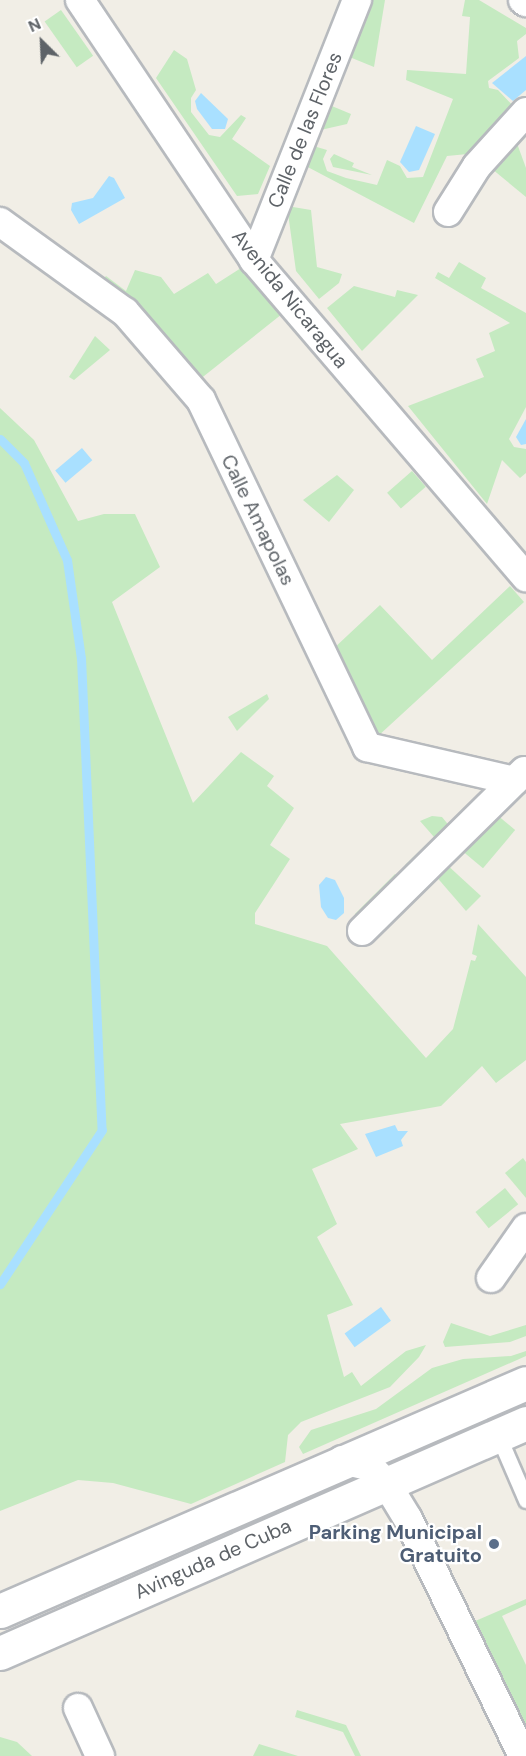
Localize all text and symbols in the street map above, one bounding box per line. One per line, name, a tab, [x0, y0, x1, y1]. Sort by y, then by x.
north arrow	[12, 12, 72, 72]
text: N	[25, 13, 44, 37]
street label: Calle de las Flores	[263, 48, 347, 212]
street label: Avenida Nicaragua	[227, 225, 353, 373]
street label: Calle Amapolas	[216, 451, 300, 589]
street label: Avinguda de Cuba	[131, 1514, 295, 1604]
place label: Parking Municipal Gratuito	[309, 1520, 482, 1567]
marker: Parking Municipal Gratuito	[487, 1537, 501, 1551]

